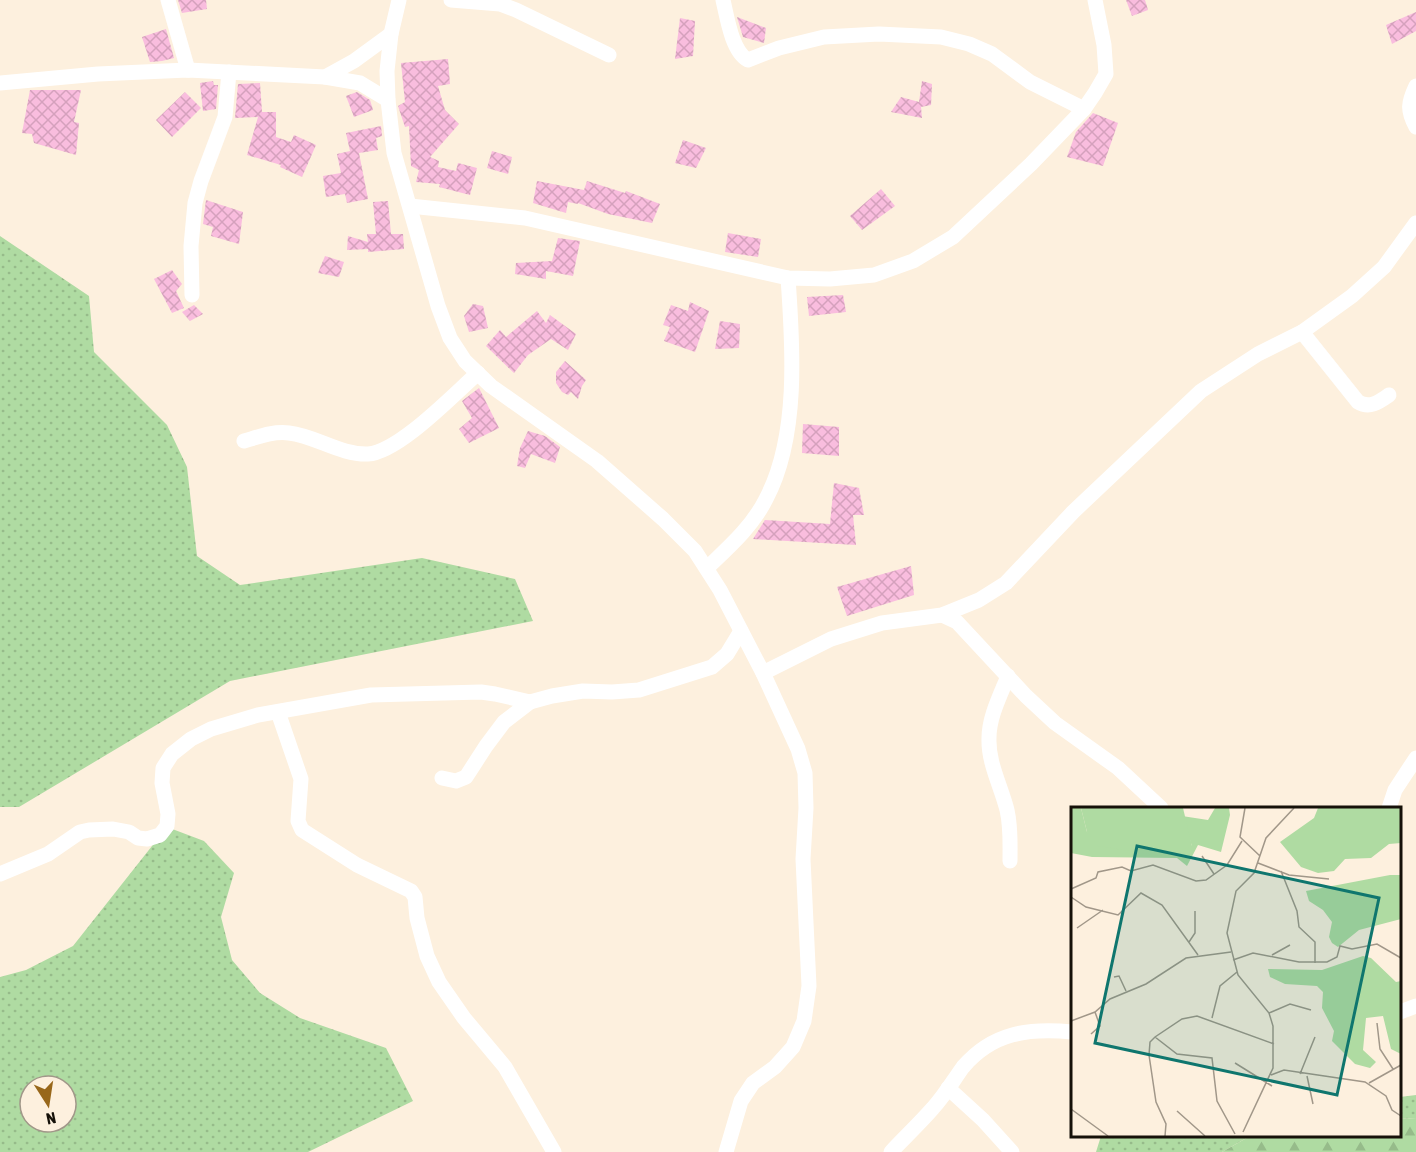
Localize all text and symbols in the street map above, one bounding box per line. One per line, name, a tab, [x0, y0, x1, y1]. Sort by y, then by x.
inset map	[1071, 807, 1401, 1137]
north arrow	[18, 1074, 78, 1134]
text: N	[45, 1109, 58, 1128]

